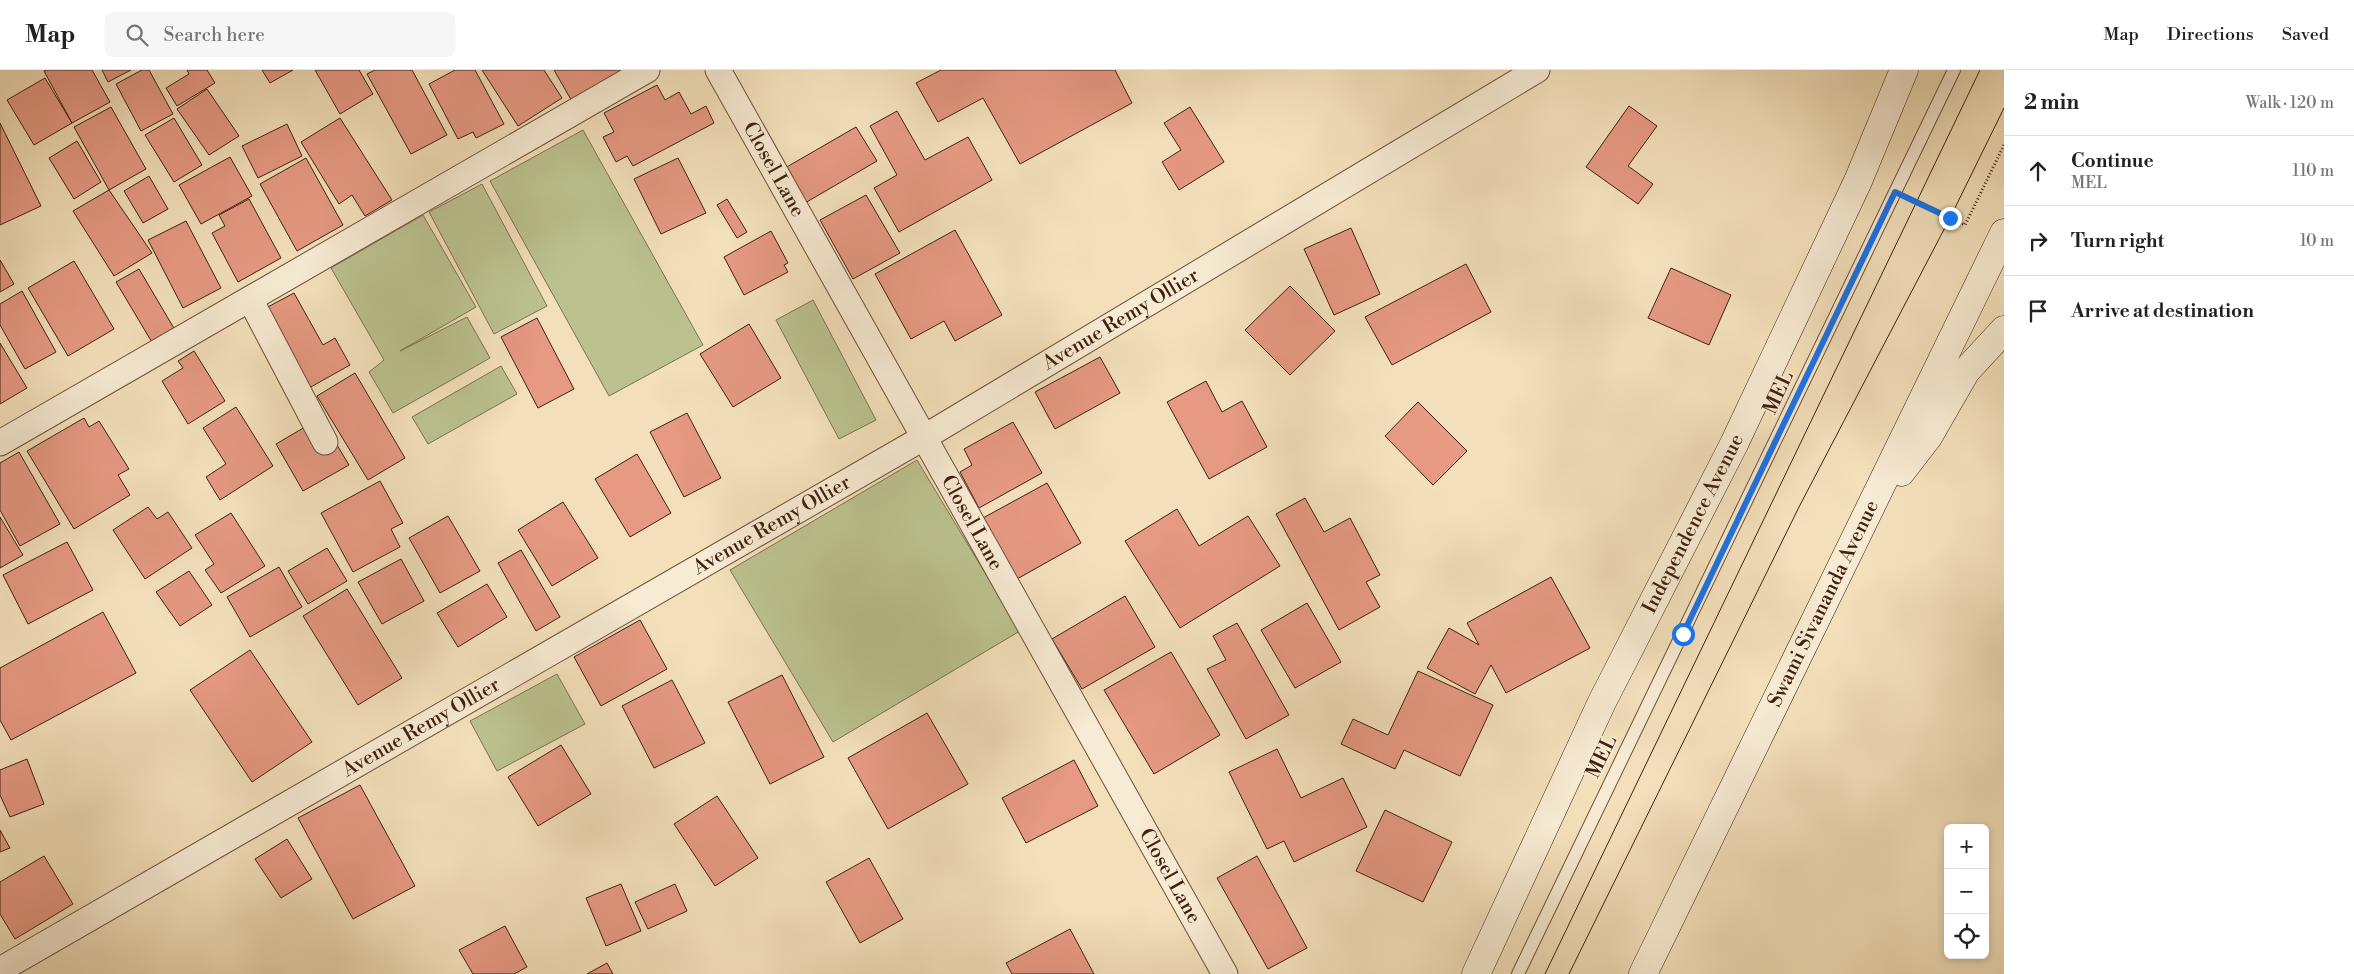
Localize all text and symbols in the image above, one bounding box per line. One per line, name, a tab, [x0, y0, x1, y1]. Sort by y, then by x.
search box	[105, 12, 455, 57]
text: Map	[25, 20, 75, 50]
icon: search	[123, 21, 151, 49]
text: Search here	[163, 23, 265, 47]
text: Map	[2103, 23, 2139, 46]
text: Directions	[2167, 23, 2254, 46]
text: Saved	[2282, 23, 2329, 46]
text: 2 min	[2024, 90, 2079, 116]
text: Walk · 120 m	[2246, 93, 2334, 113]
street label: Closel Lane	[737, 117, 810, 221]
text: Continue	[2071, 149, 2154, 173]
icon: ahead	[2024, 157, 2052, 185]
text: 110 m	[2292, 161, 2334, 181]
text: MEL	[2071, 173, 2107, 193]
route end	[1939, 207, 1962, 230]
icon: right	[2024, 227, 2052, 255]
text: Turn right	[2071, 229, 2164, 253]
text: 10 m	[2300, 231, 2334, 251]
street label: Avenue Remy Ollier	[1037, 263, 1204, 376]
icon: arrive	[2024, 297, 2052, 325]
text: Arrive at destination	[2071, 299, 2254, 323]
street label: MEL	[1758, 367, 1800, 419]
street label: Independence Avenue	[1637, 430, 1749, 618]
street label: Avenue Remy Ollier	[688, 470, 856, 581]
street label: Closel Lane	[935, 471, 1009, 575]
street label: Swami Sivananda Avenue	[1762, 496, 1884, 711]
route start	[1672, 623, 1695, 646]
street label: Avenue Remy Ollier	[337, 672, 505, 783]
street label: MEL	[1581, 731, 1623, 783]
street label: Closel Lane	[1133, 824, 1207, 928]
map controls	[1944, 824, 1989, 959]
button: +	[1944, 824, 1989, 869]
button: −	[1944, 869, 1989, 914]
button: locate	[1944, 914, 1989, 959]

